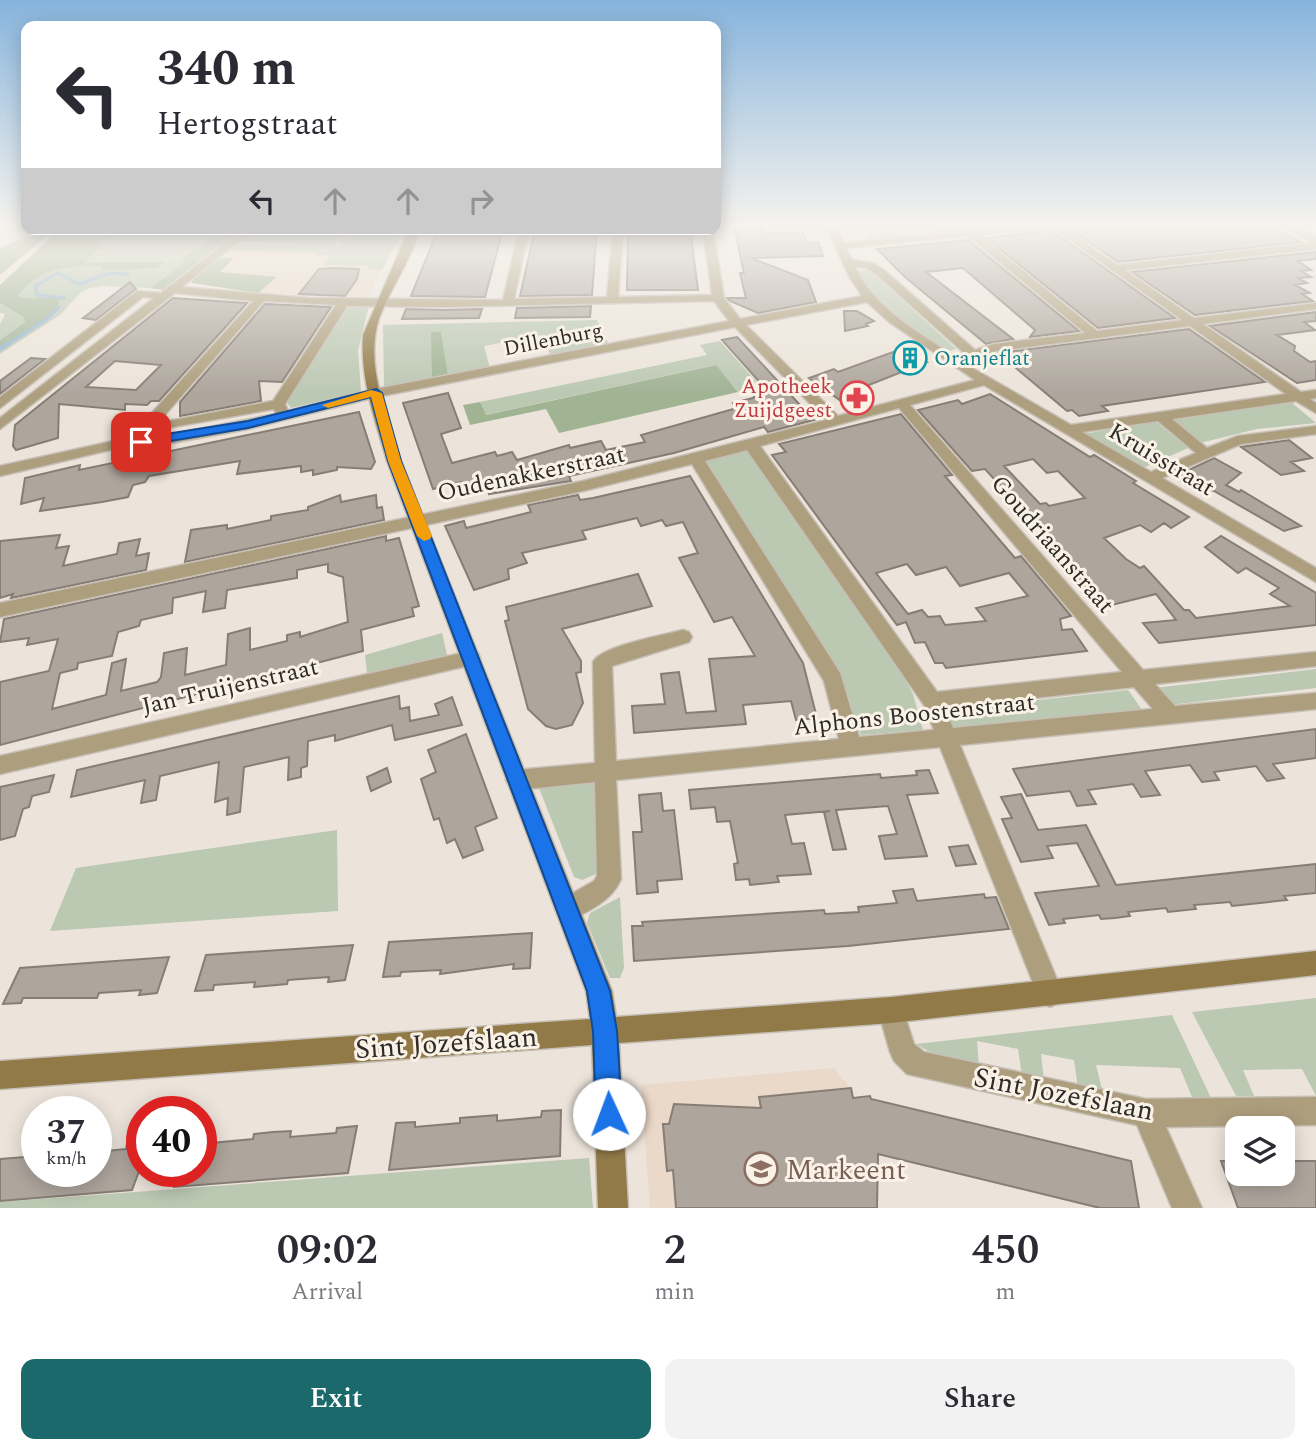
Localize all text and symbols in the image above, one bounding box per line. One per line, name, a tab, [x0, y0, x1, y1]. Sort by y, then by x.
text: 340 m	[157, 32, 296, 107]
icon: left	[42, 49, 133, 140]
text: Hertogstraat	[157, 100, 338, 149]
icon: left	[243, 182, 281, 220]
icon: ahead	[316, 182, 354, 220]
icon: ahead	[389, 182, 427, 220]
icon: right	[462, 182, 500, 220]
street label: Dillenburg	[501, 315, 606, 365]
building icon: Oranjeflat	[891, 339, 929, 377]
place label: Oranjeflat	[934, 343, 1030, 375]
place label: Apotheek Zuijdgeest	[734, 371, 832, 427]
pharmacy icon: Apotheek Zuijdgeest	[838, 379, 876, 417]
pin	[111, 412, 171, 472]
street label: Kruisstraat	[1101, 414, 1222, 506]
icon: arrive	[122, 423, 160, 461]
street label: Oudenakkerstraat	[434, 437, 628, 511]
street label: Goudriaanstraat	[982, 467, 1123, 622]
street label: Jan Truijenstraat	[138, 649, 322, 725]
street label: Alphons Boostenstraat	[792, 684, 1037, 746]
street label: Sint Jozefslaan	[354, 1016, 539, 1071]
street label: Sint Jozefslaan	[970, 1056, 1157, 1133]
position arrow	[572, 1077, 646, 1151]
speed limit sign: 40	[126, 1096, 217, 1187]
text: 37	[47, 1106, 86, 1159]
map controls	[1225, 1116, 1295, 1186]
button: layers	[1225, 1116, 1295, 1186]
text: km/h	[46, 1145, 87, 1172]
place label: Markeent	[786, 1149, 906, 1192]
school or university icon: Markeent	[742, 1150, 780, 1188]
text: 09:02	[277, 1219, 378, 1282]
text: 2	[663, 1219, 686, 1282]
text: 450	[972, 1219, 1039, 1282]
text: Arrival	[291, 1275, 363, 1310]
text: min	[655, 1275, 695, 1310]
text: m	[996, 1275, 1015, 1310]
button: Exit	[21, 1359, 651, 1439]
button: Share	[665, 1359, 1295, 1439]

